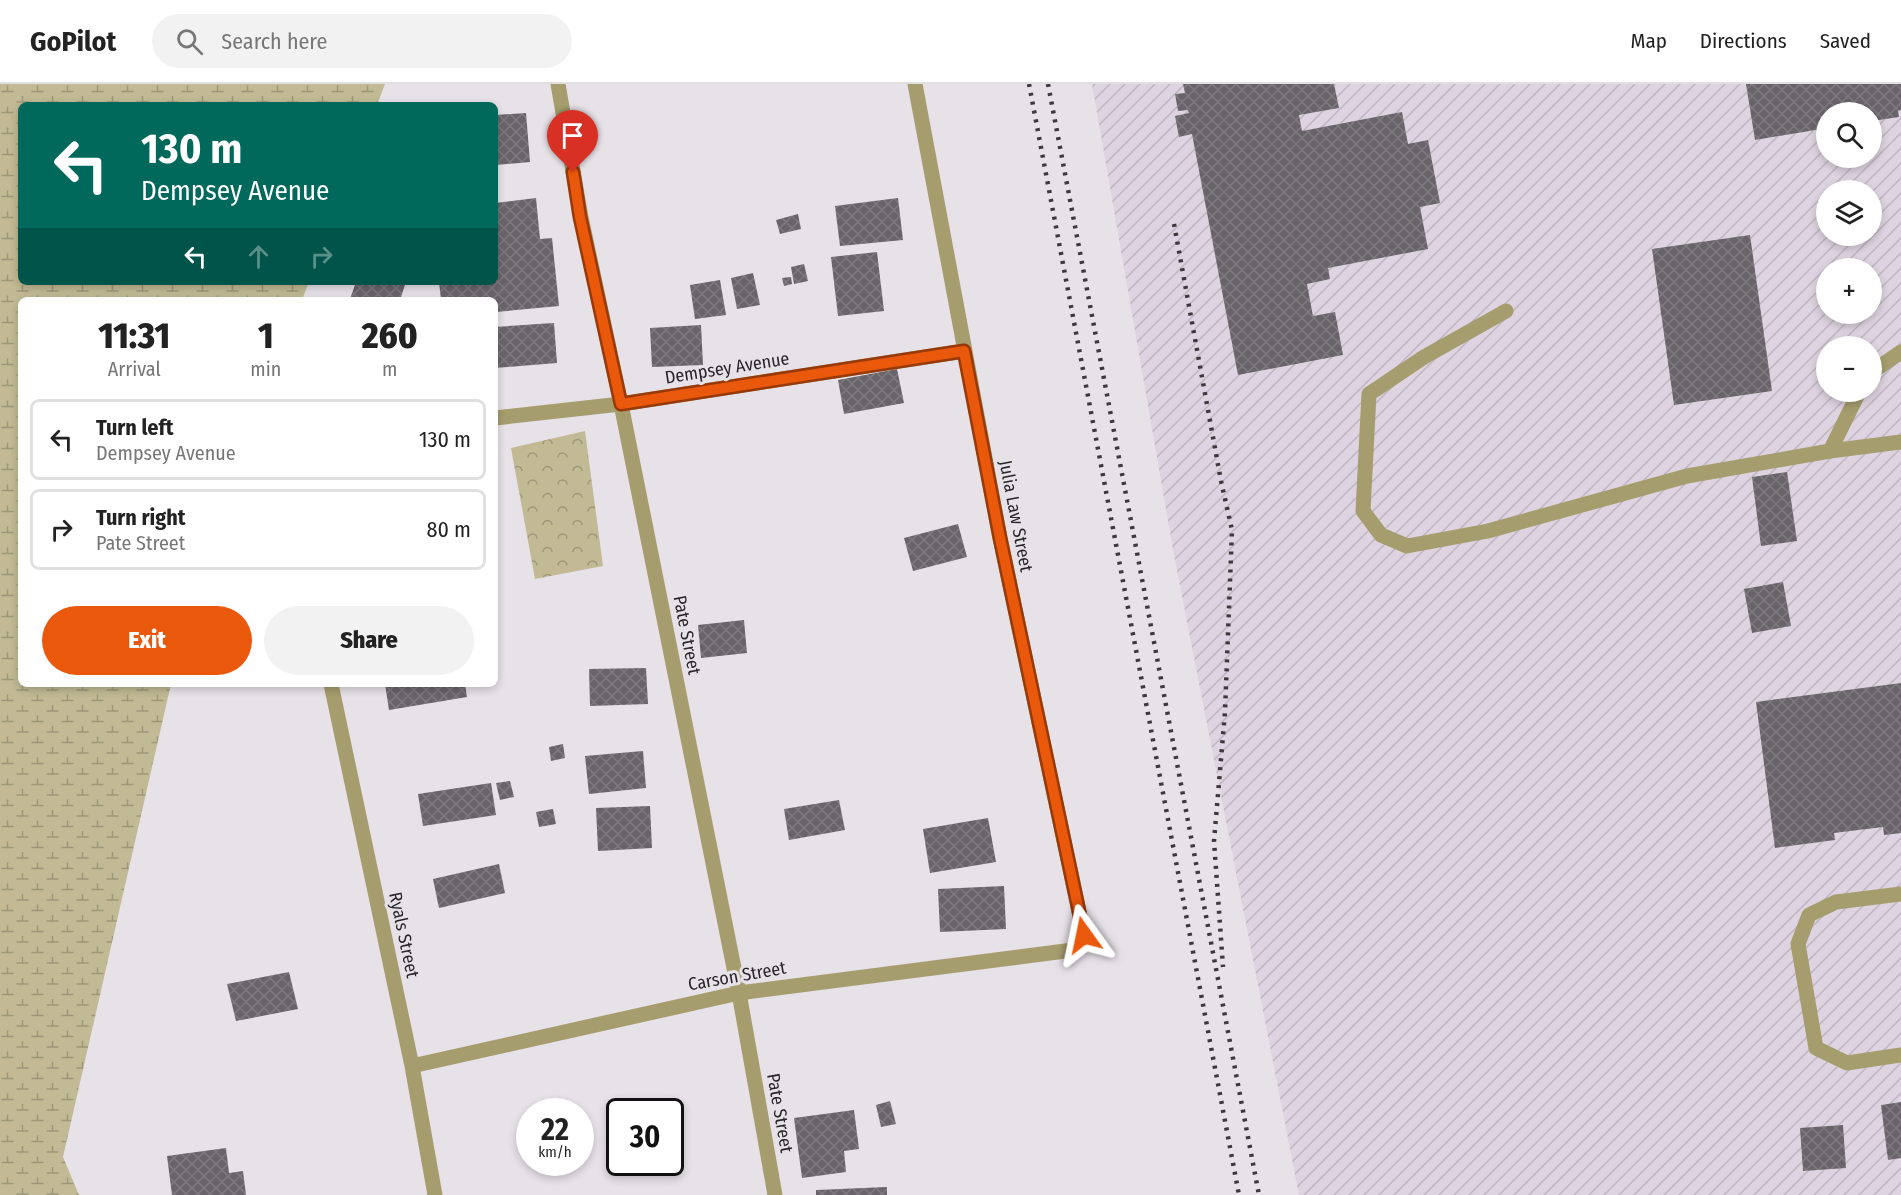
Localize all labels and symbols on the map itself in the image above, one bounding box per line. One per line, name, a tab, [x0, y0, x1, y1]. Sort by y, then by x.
pin	[547, 110, 598, 172]
street label: Dempsey Avenue	[663, 347, 791, 389]
street label: Julia Law Street	[994, 458, 1038, 574]
street label: Pate Street	[669, 593, 705, 677]
street label: Ryals Street	[384, 890, 424, 980]
position arrow	[1052, 903, 1116, 967]
street label: Carson Street	[686, 957, 788, 995]
street label: Pate Street	[762, 1072, 798, 1155]
speed limit sign: 30	[606, 1098, 684, 1176]

